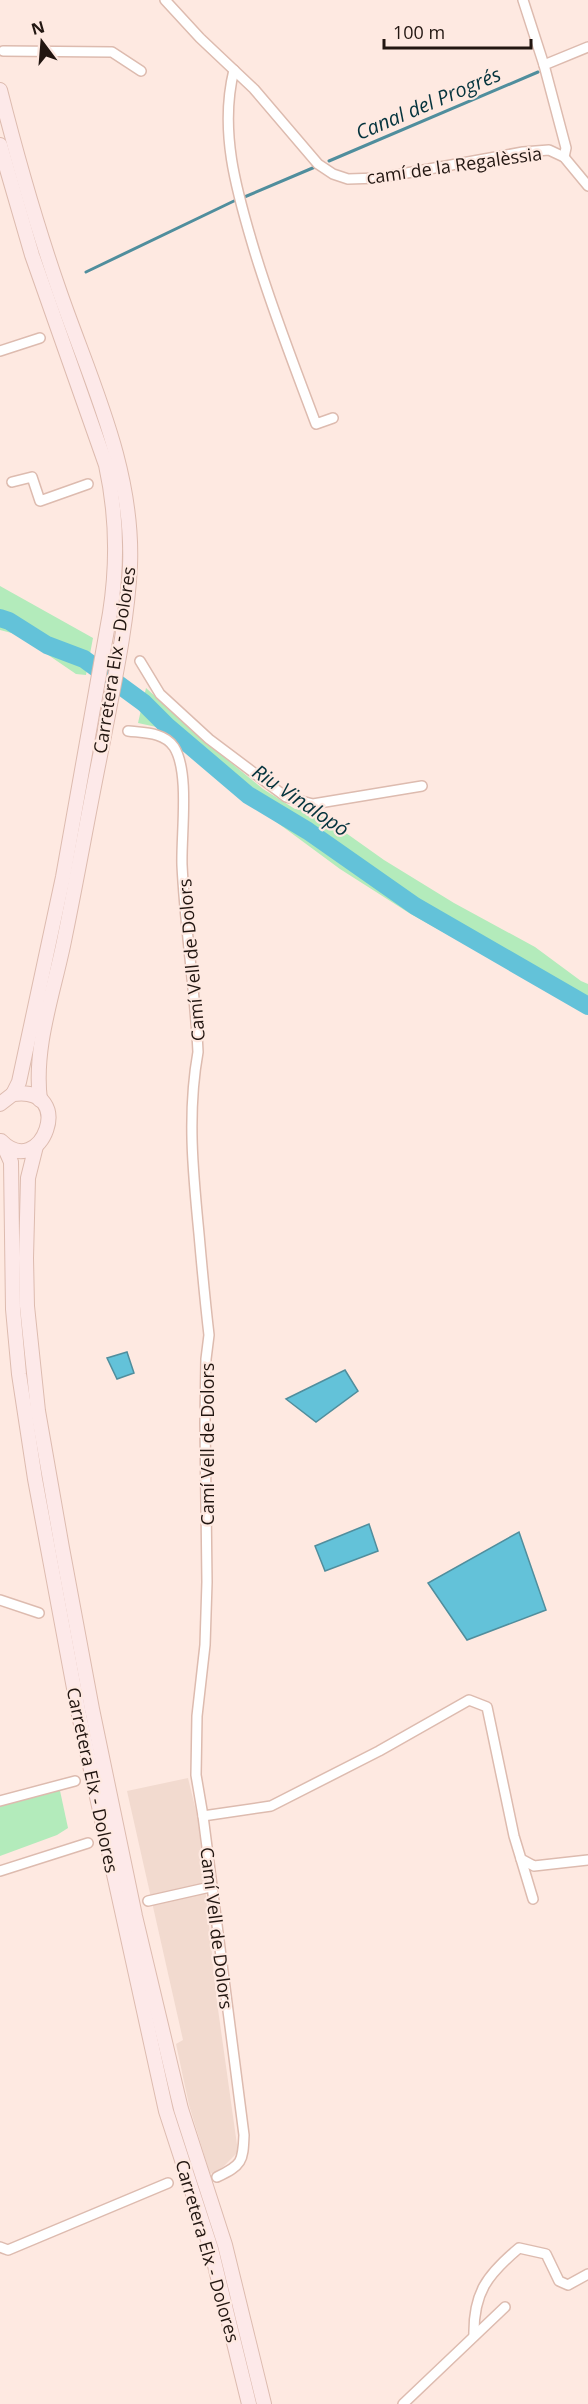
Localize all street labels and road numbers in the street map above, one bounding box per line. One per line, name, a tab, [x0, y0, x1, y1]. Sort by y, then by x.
street label: camí de la Regalèssia	[365, 141, 543, 189]
street label: Carretera Elx - Dolores	[87, 565, 141, 755]
street label: Camí Vell de Dolors	[172, 878, 210, 1042]
street label: Camí Vell de Dolors	[195, 1363, 219, 1525]
street label: Carretera Elx - Dolores	[62, 1685, 124, 1875]
street label: Camí Vell de Dolors	[195, 1846, 239, 2010]
street label: Carretera Elx - Dolores	[170, 2157, 246, 2345]

